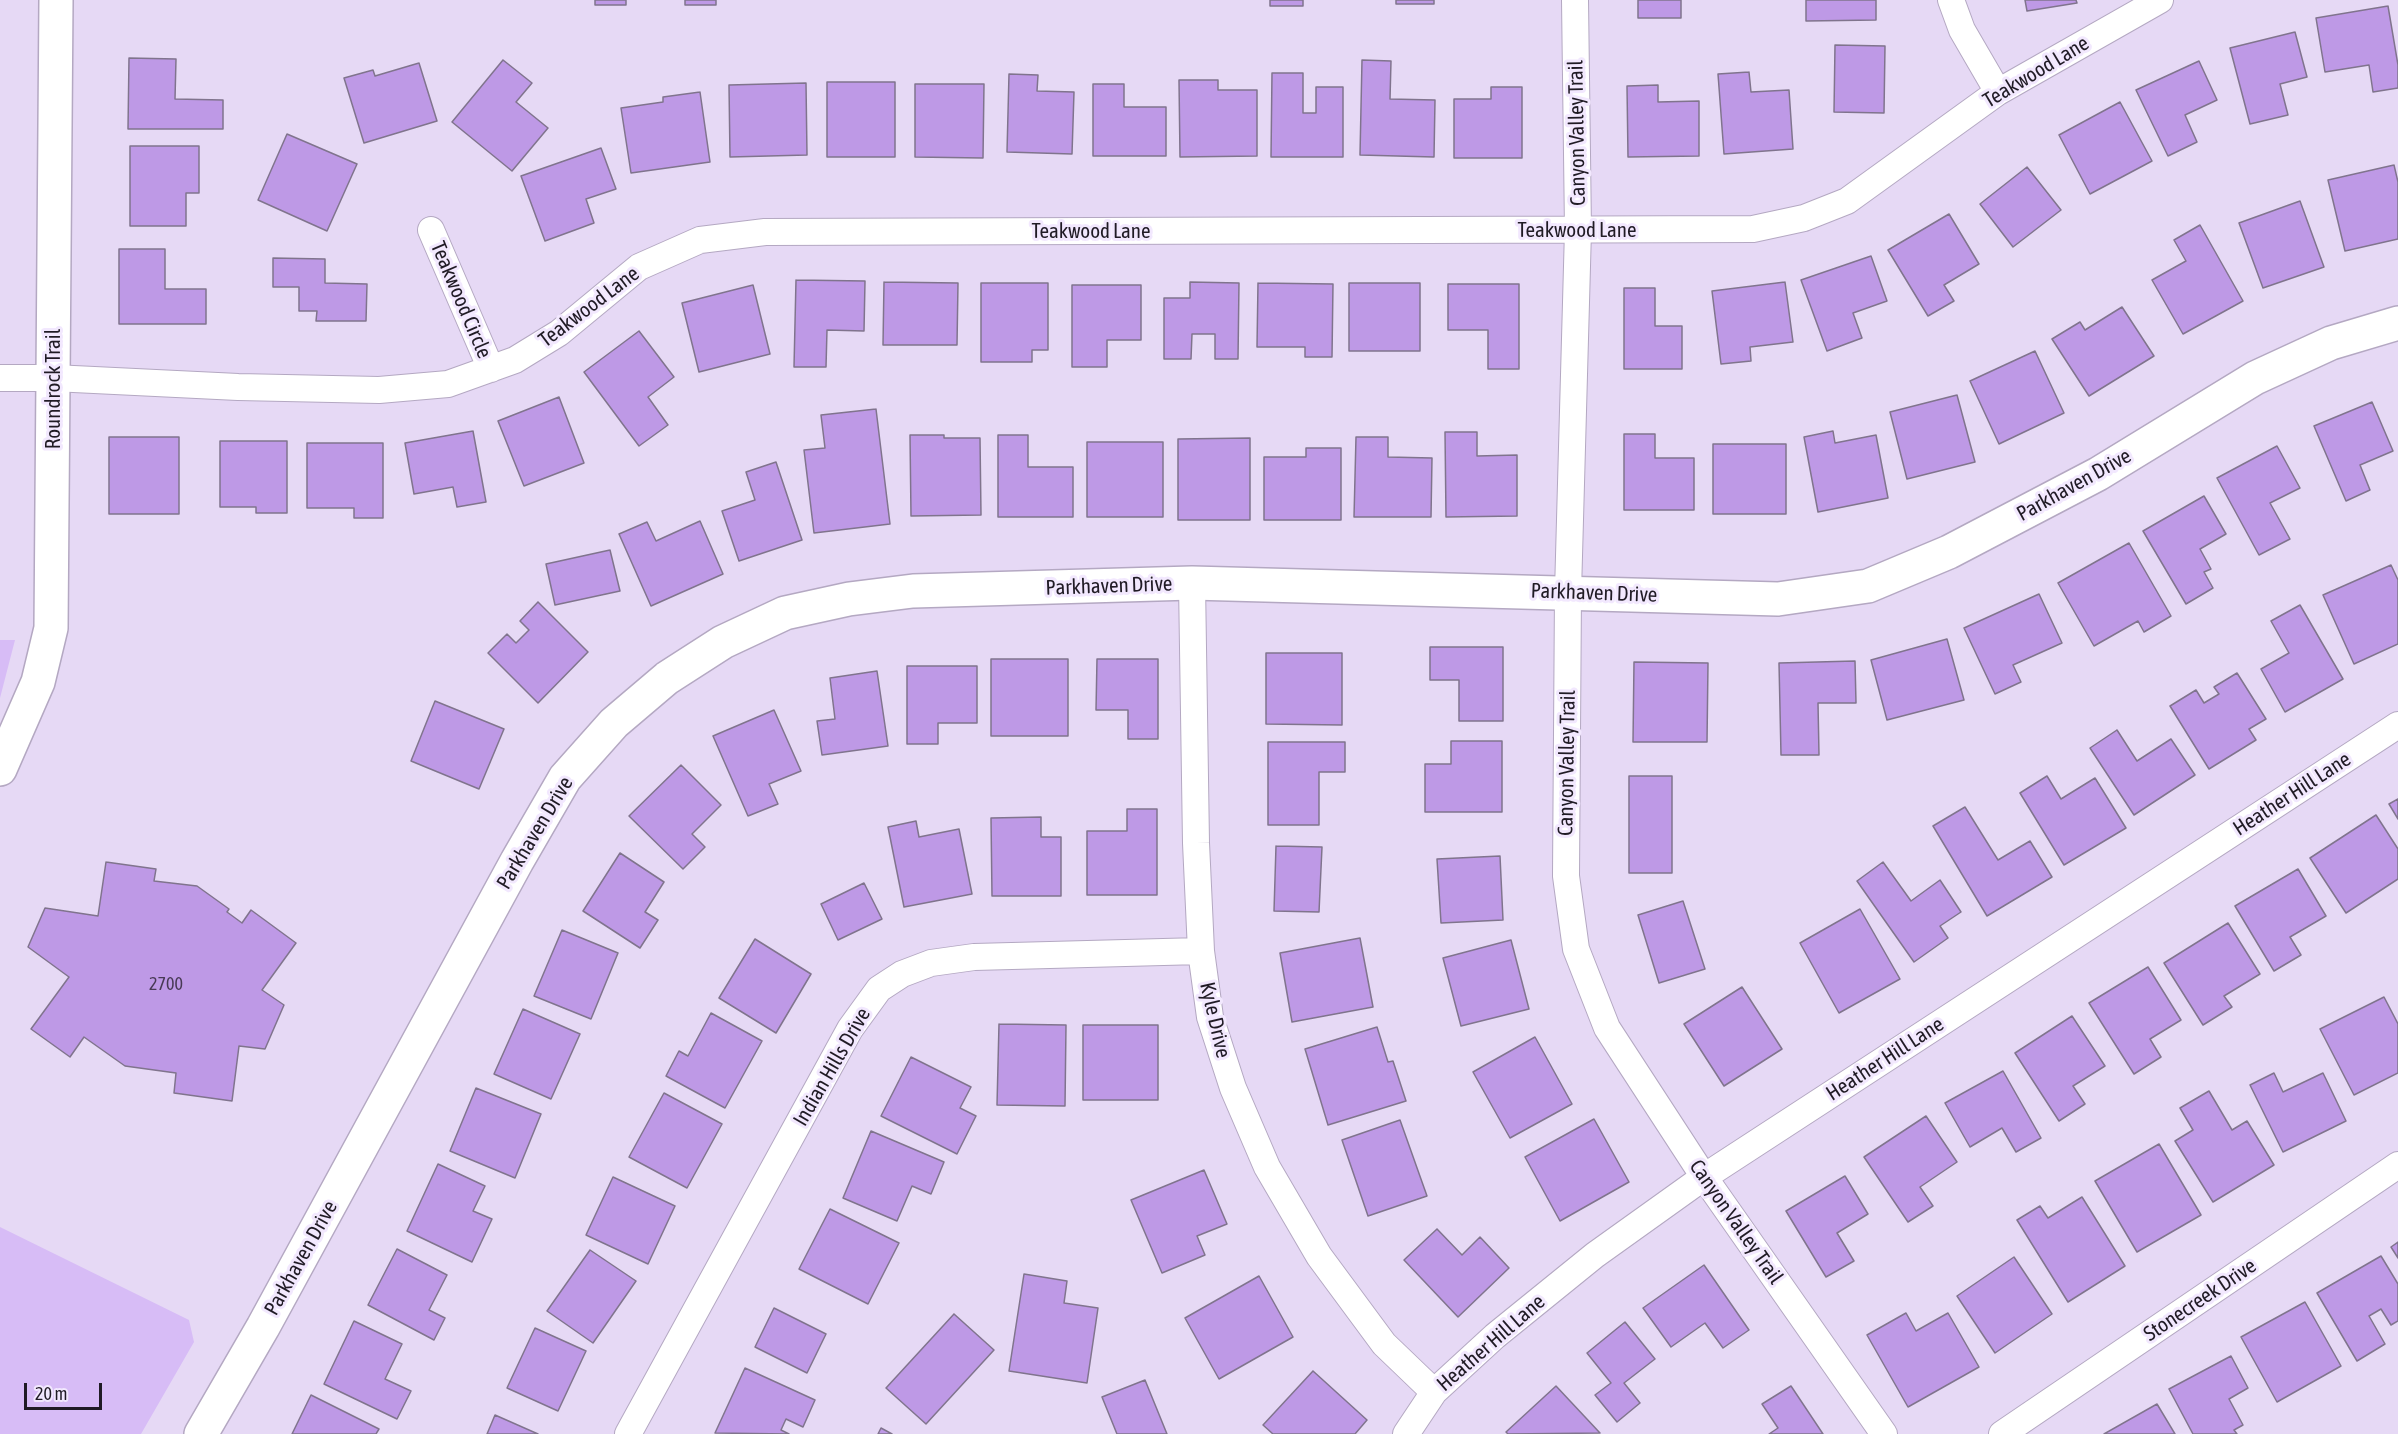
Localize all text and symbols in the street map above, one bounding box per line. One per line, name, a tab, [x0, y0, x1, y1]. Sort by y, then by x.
street label: Teakwood Lane	[1979, 31, 2093, 113]
street label: Canyon Valley Trail	[1563, 60, 1591, 206]
street label: Teakwood Lane	[1517, 217, 1637, 243]
street label: Teakwood Lane	[1031, 218, 1151, 244]
street label: Teakwood Circle	[425, 238, 497, 362]
street label: Teakwood Lane	[534, 261, 644, 353]
street label: Roundrock Trail	[40, 329, 66, 449]
street label: Parkhaven Drive	[2012, 443, 2136, 527]
street label: Parkhaven Drive	[1045, 571, 1173, 601]
street label: Parkhaven Drive	[1530, 578, 1658, 608]
street label: Canyon Valley Trail	[1553, 690, 1581, 836]
street label: Heather Hill Lane	[2229, 747, 2355, 841]
street label: Parkhaven Drive	[492, 772, 578, 894]
house number: 2700	[149, 973, 183, 995]
street label: Kyle Drive	[1194, 980, 1236, 1060]
street label: Indian Hills Drive	[788, 1003, 876, 1131]
street label: Heather Hill Lane	[1822, 1012, 1948, 1106]
street label: Canyon Valley Trail	[1684, 1155, 1788, 1289]
street label: Parkhaven Drive	[259, 1196, 343, 1320]
street label: Stonecreek Drive	[2139, 1253, 2261, 1347]
street label: Heather Hill Lane	[1432, 1289, 1550, 1397]
scale bar	[27, 1371, 105, 1409]
text: 20 m	[35, 1383, 67, 1404]

